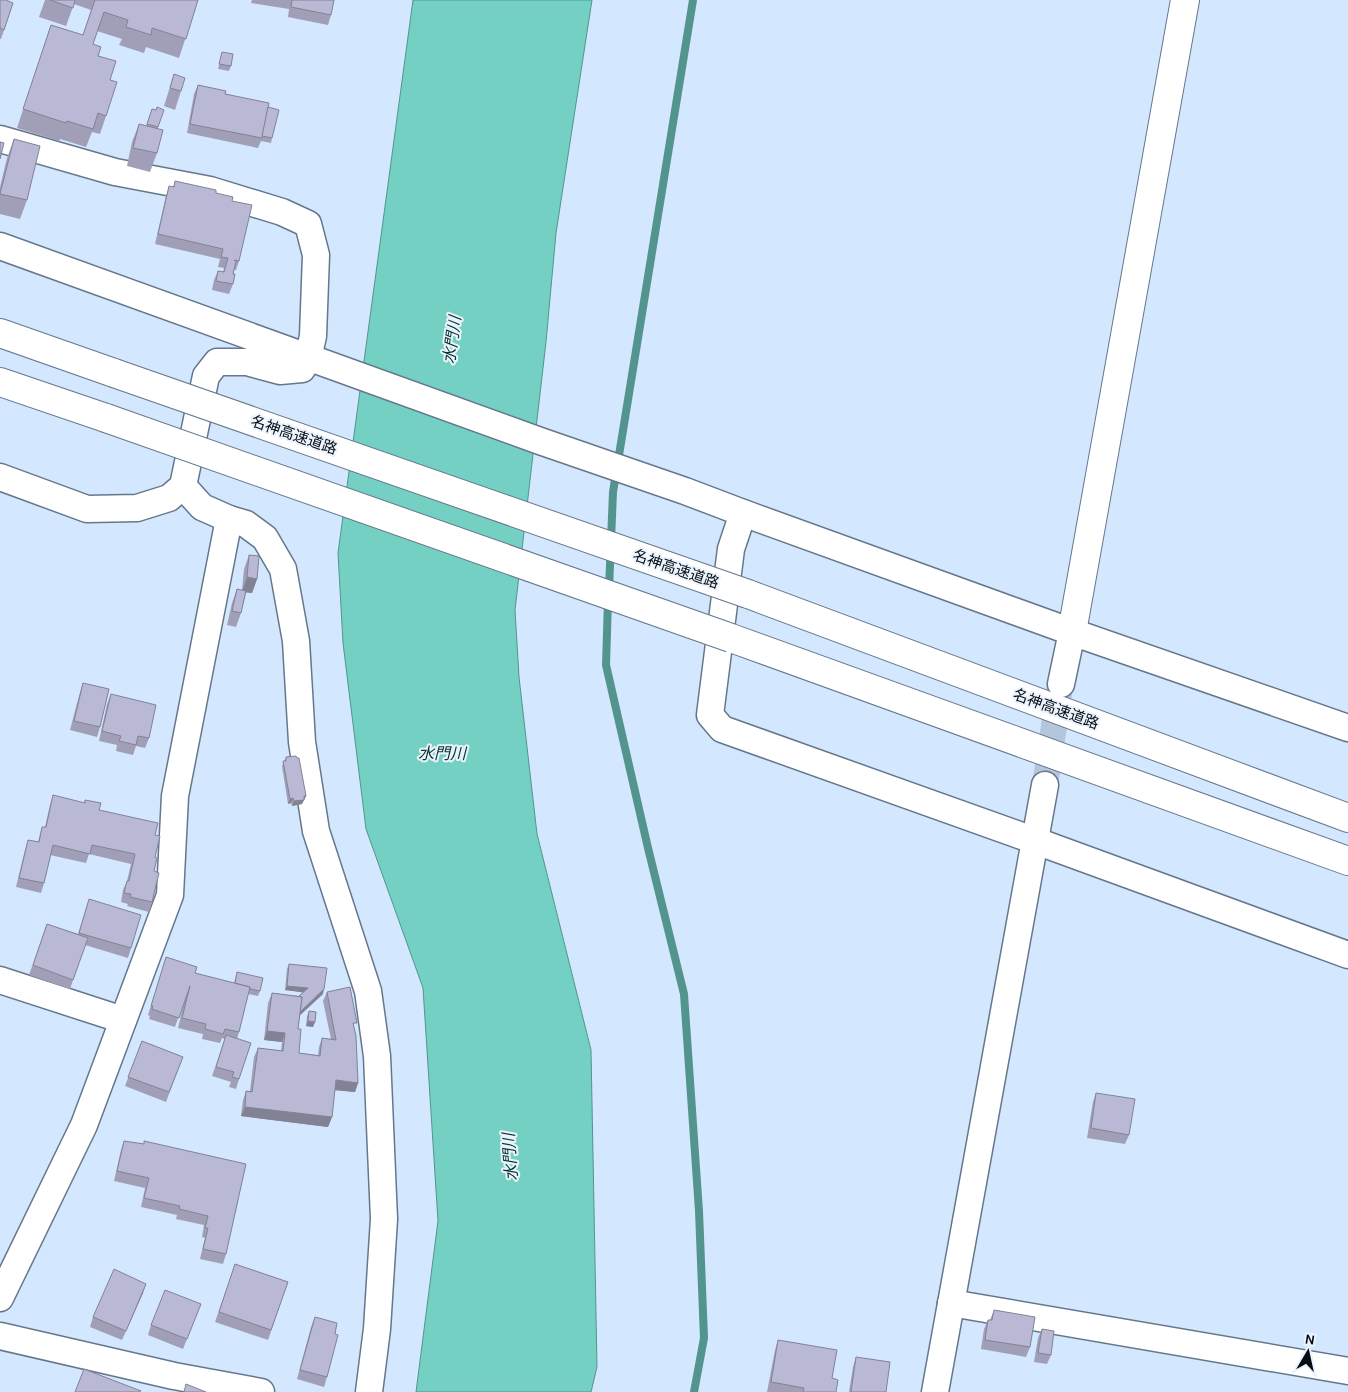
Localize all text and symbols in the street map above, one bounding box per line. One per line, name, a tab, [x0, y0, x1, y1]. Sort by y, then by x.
water label: 水門川	[439, 313, 465, 365]
street label: 名神高速道路	[249, 412, 339, 458]
street label: 名神高速道路	[631, 546, 721, 592]
street label: 名神高速道路	[1011, 685, 1101, 733]
water label: 水門川	[418, 744, 468, 763]
water label: 水門川	[499, 1130, 521, 1182]
north arrow	[1283, 1327, 1333, 1377]
text: N	[1304, 1330, 1316, 1349]

